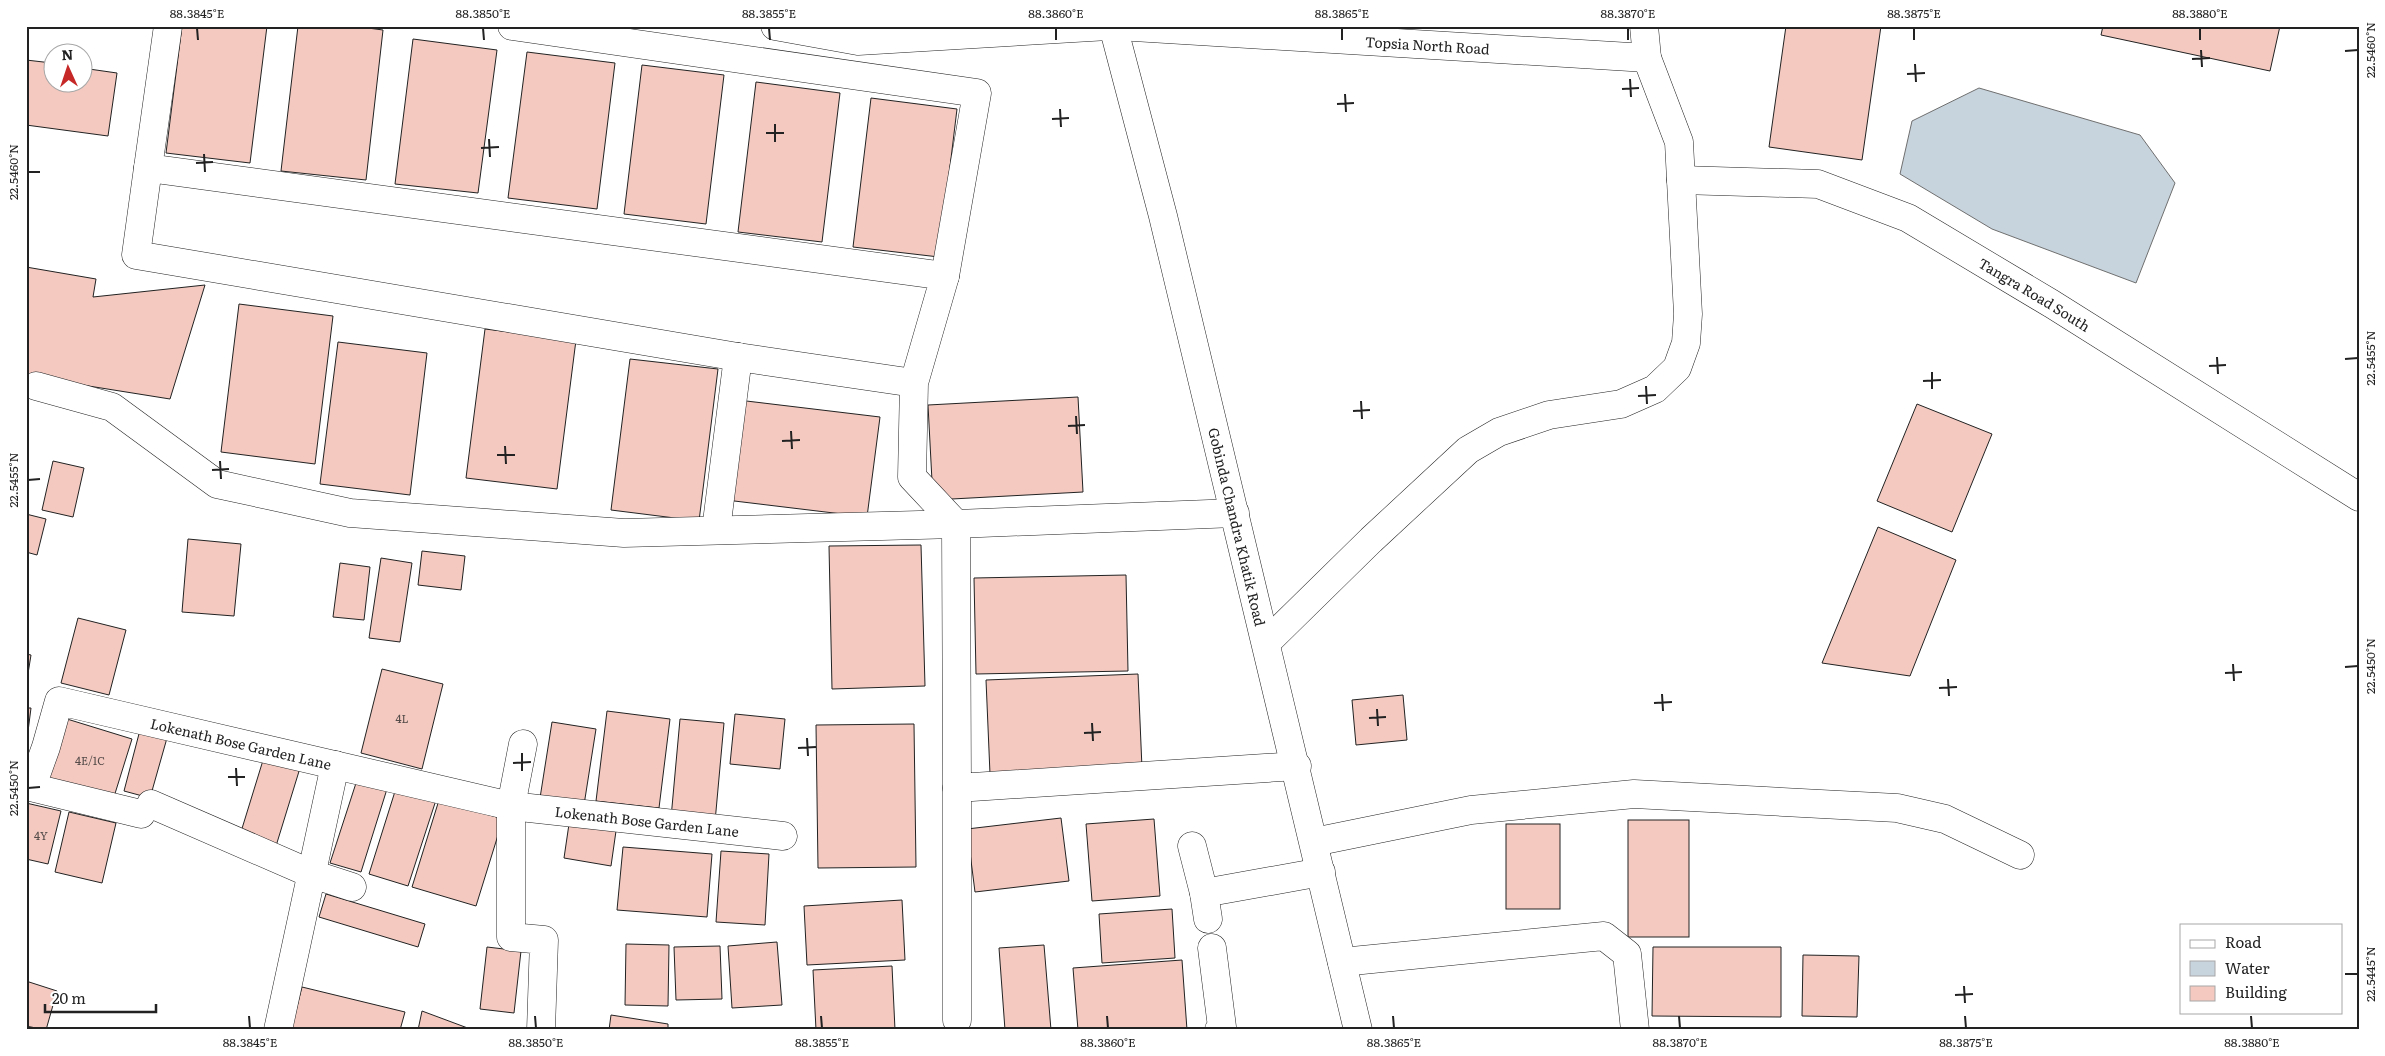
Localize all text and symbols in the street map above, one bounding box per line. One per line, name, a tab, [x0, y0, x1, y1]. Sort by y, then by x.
text: 88.3845°E	[170, 4, 225, 22]
text: 88.3850°E	[456, 4, 511, 22]
text: 88.3855°E	[742, 4, 796, 22]
text: 88.3860°E	[1028, 4, 1084, 22]
text: 88.3865°E	[1315, 4, 1370, 22]
text: 88.3870°E	[1601, 4, 1656, 22]
text: 88.3875°E	[1887, 4, 1941, 22]
text: 88.3880°E	[2172, 4, 2228, 22]
text: 22.5460°N	[2361, 22, 2379, 78]
street label: Topsia North Road	[1365, 31, 1491, 59]
north arrow	[42, 42, 92, 92]
text: N	[61, 44, 74, 64]
text: 22.5460°N	[4, 144, 22, 200]
street label: Tangra Road South	[1975, 252, 2094, 336]
text: 22.5455°N	[2361, 330, 2379, 386]
street label: Gobinda Chandra Khatik Road	[1204, 426, 1271, 628]
text: 22.5455°N	[4, 452, 22, 508]
text: 22.5450°N	[2361, 638, 2379, 694]
house number: 4L	[395, 710, 409, 726]
street label: Lokenath Bose Garden Lane	[148, 713, 333, 774]
house number: 4E/1C	[75, 752, 105, 768]
text: 22.5450°N	[4, 760, 22, 816]
street label: Lokenath Bose Garden Lane	[554, 801, 740, 841]
house number: 4Y	[34, 827, 48, 843]
legend	[2180, 924, 2342, 1014]
text: Road	[2225, 930, 2261, 953]
text: 22.5445°N	[2361, 946, 2379, 1002]
text: Water	[2225, 956, 2270, 979]
text: Building	[2225, 980, 2287, 1003]
scale bar	[45, 981, 156, 1013]
text: 20 m	[52, 986, 86, 1009]
text: 88.3845°E	[223, 1033, 278, 1051]
text: 88.3850°E	[509, 1033, 564, 1051]
text: 88.3855°E	[795, 1033, 849, 1051]
text: 88.3860°E	[1080, 1033, 1136, 1051]
text: 88.3865°E	[1367, 1033, 1422, 1051]
text: 88.3870°E	[1653, 1033, 1708, 1051]
text: 88.3875°E	[1939, 1033, 1993, 1051]
text: 88.3880°E	[2224, 1033, 2280, 1051]

